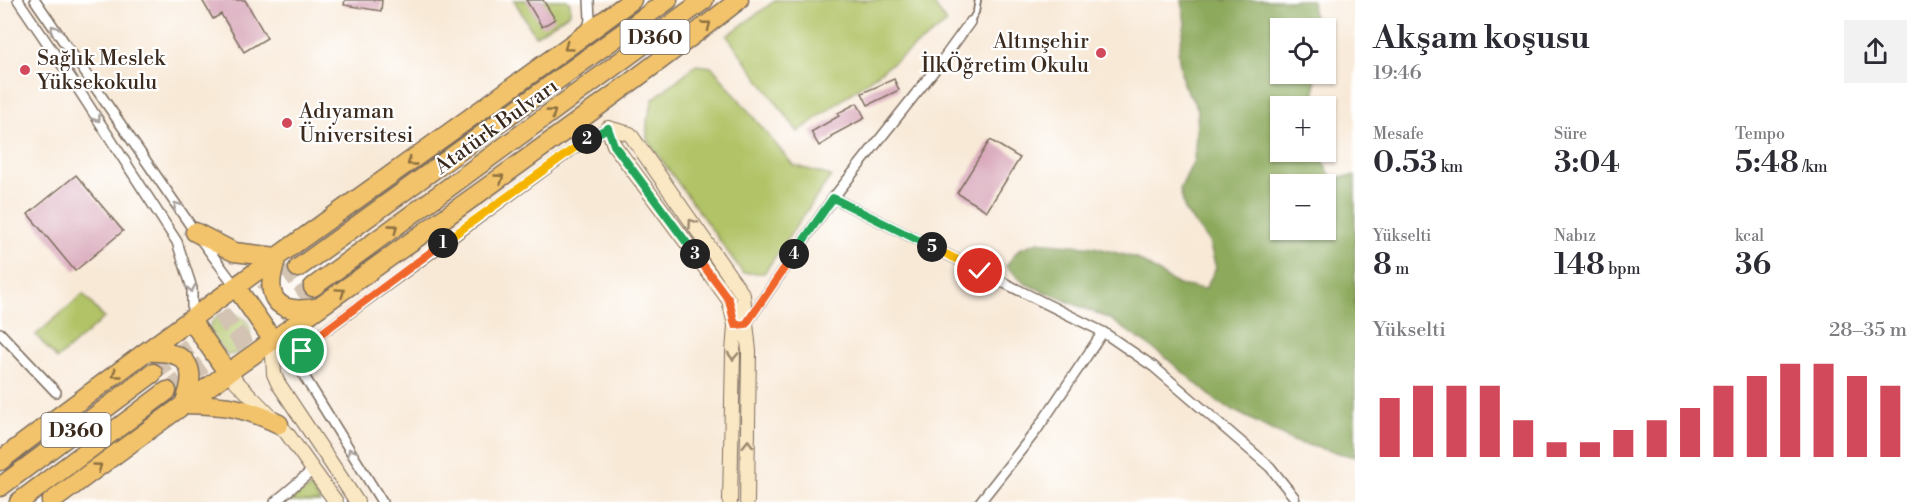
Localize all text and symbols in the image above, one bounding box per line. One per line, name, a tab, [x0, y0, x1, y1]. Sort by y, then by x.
map controls	[1270, 18, 1336, 240]
button: locate	[1270, 18, 1336, 84]
text: Akşam koşusu	[1373, 18, 1590, 59]
road number: D360	[620, 20, 690, 54]
button: share	[1844, 20, 1907, 83]
one-way arrow	[700, 21, 711, 32]
one-way arrow	[50, 24, 61, 35]
place label: Altınşehir İlkÖğretim Okulu	[921, 29, 1089, 79]
one-way arrow	[564, 40, 575, 51]
place label: Sağlık Meslek Yüksekokulu	[36, 46, 166, 96]
marker: Altınşehir İlkÖğretim Okulu	[1094, 46, 1108, 60]
text: 19:46	[1373, 61, 1422, 86]
marker: Sağlık Meslek Yüksekokulu	[18, 63, 32, 77]
street label: Atatürk Bulvarı	[429, 73, 564, 181]
button: +	[1270, 96, 1336, 162]
place label: Adıyaman Üniversitesi	[298, 99, 413, 149]
one-way arrow	[545, 109, 556, 120]
one-way arrow	[90, 111, 101, 122]
marker: Adıyaman Üniversitesi	[280, 116, 294, 130]
pin: 2	[572, 124, 602, 154]
text: Mesafe	[1373, 124, 1424, 144]
text: Süre	[1554, 124, 1587, 144]
text: Tempo	[1735, 124, 1785, 144]
text: 2	[582, 129, 592, 149]
text: 0.53	[1373, 144, 1437, 182]
text: 3:04	[1554, 144, 1620, 182]
text: 5:48	[1735, 144, 1799, 182]
one-way arrow	[406, 155, 417, 166]
text: km	[1437, 157, 1463, 177]
text: /km	[1799, 157, 1828, 177]
one-way arrow	[493, 174, 504, 185]
button: −	[1270, 174, 1336, 240]
one-way arrow	[173, 202, 184, 213]
one-way arrow	[688, 218, 699, 229]
one-way arrow	[388, 224, 399, 235]
text: Yükselti	[1373, 226, 1431, 246]
text: Nabız	[1554, 226, 1596, 246]
text: kcal	[1735, 226, 1764, 246]
pin: 1	[428, 228, 458, 258]
pin: 5	[917, 232, 947, 262]
text: 1	[439, 233, 447, 253]
text: 5	[927, 237, 937, 257]
pin: 3	[680, 239, 710, 269]
pin: 4	[779, 239, 809, 269]
text: 3	[690, 244, 700, 264]
text: 4	[789, 244, 799, 264]
pin	[954, 245, 1005, 296]
text: 8	[1373, 246, 1392, 284]
text: 148	[1554, 246, 1605, 284]
text: 36	[1735, 246, 1771, 284]
icon: check	[963, 254, 996, 287]
text: m	[1392, 259, 1409, 279]
text: bpm	[1605, 259, 1641, 279]
one-way arrow	[184, 283, 196, 292]
one-way arrow	[334, 288, 345, 299]
text: Yükselti	[1373, 318, 1446, 343]
text: 28–35 m	[1829, 318, 1907, 343]
pin	[276, 325, 327, 376]
icon: arrive	[285, 334, 318, 367]
one-way arrow	[727, 352, 740, 361]
one-way arrow	[112, 367, 123, 378]
road number: D360	[42, 413, 110, 447]
one-way arrow	[742, 439, 754, 448]
one-way arrow	[347, 448, 359, 458]
one-way arrow	[91, 463, 102, 474]

